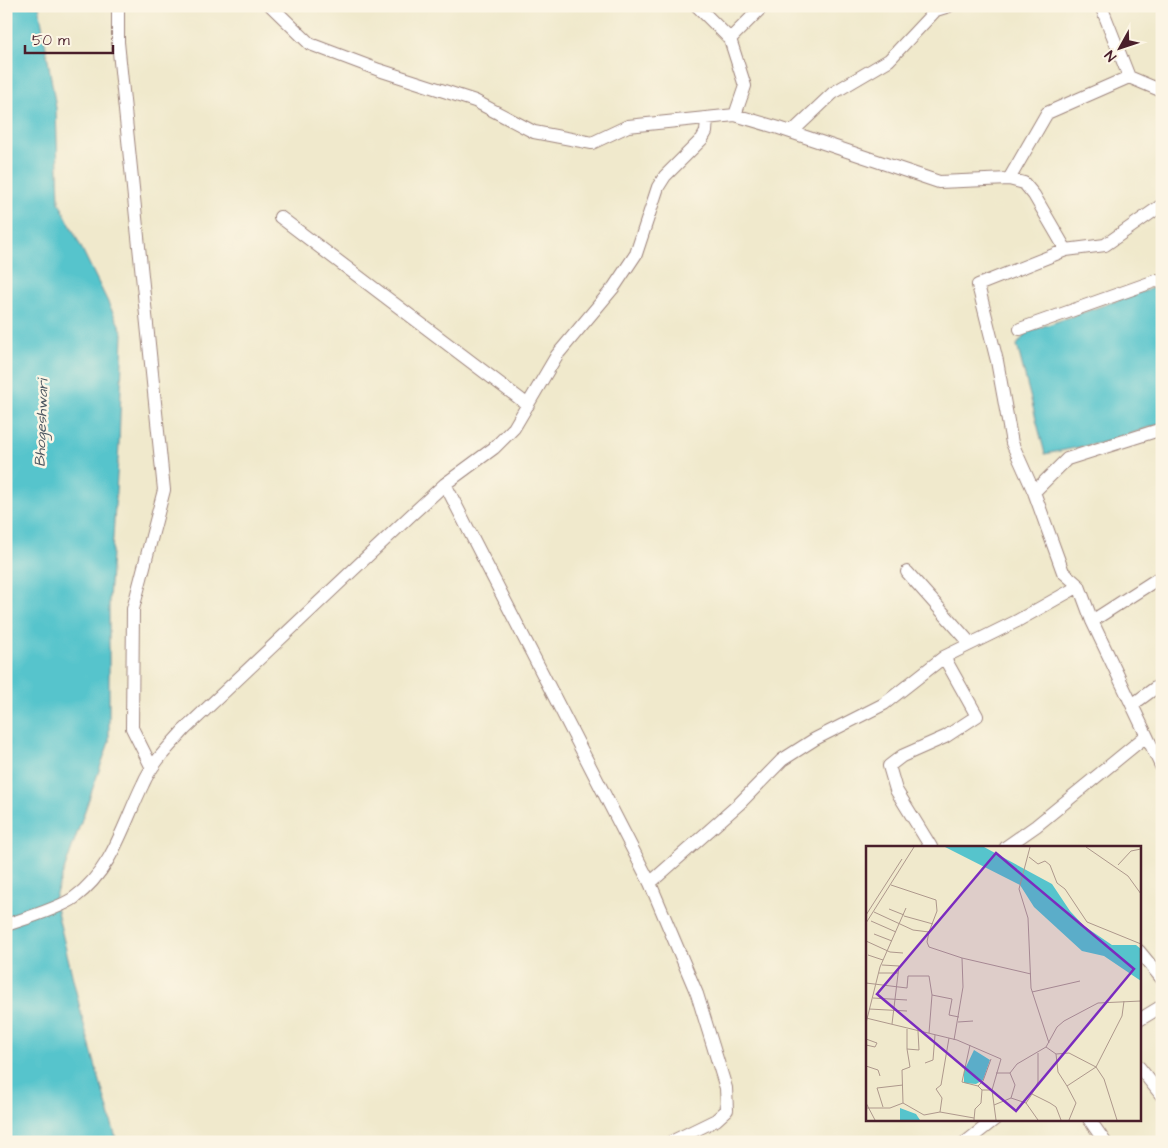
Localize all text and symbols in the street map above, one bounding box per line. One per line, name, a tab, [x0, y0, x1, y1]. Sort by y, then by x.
scale bar	[25, 22, 112, 54]
north arrow	[1096, 22, 1146, 72]
text: 50 m	[32, 30, 70, 51]
text: N	[1100, 46, 1121, 66]
water label: Bhogeshwari	[29, 377, 55, 467]
inset map	[866, 846, 1140, 1120]

